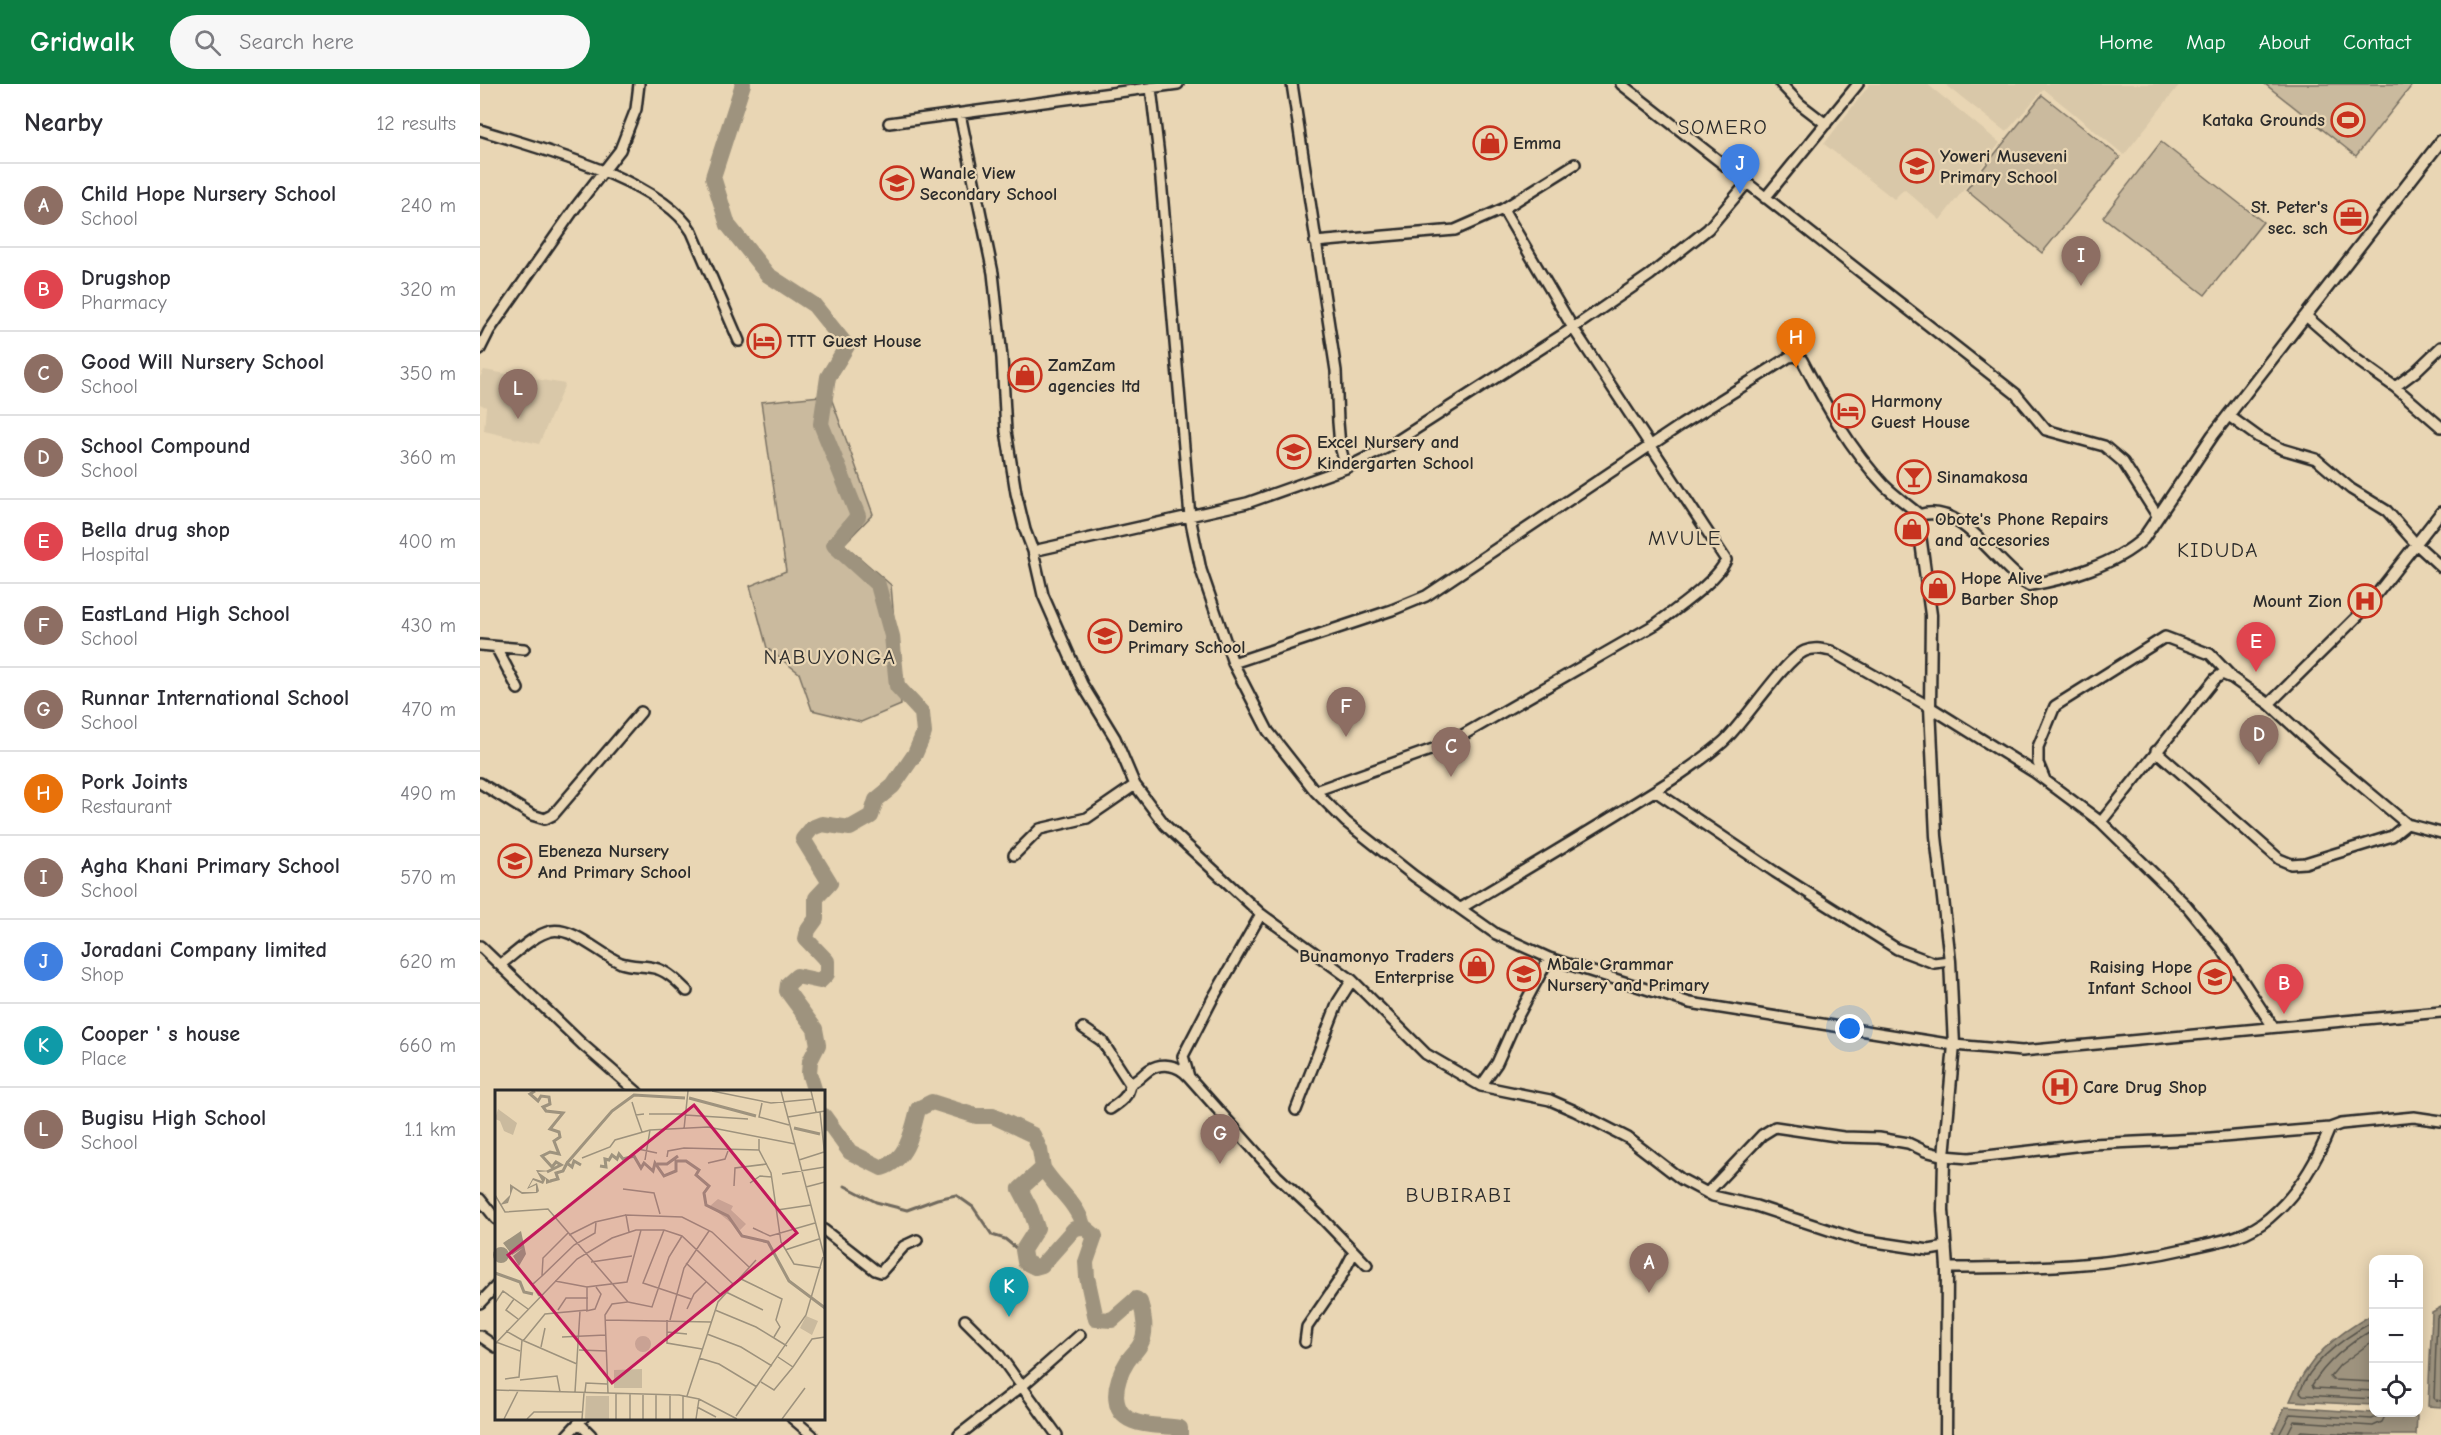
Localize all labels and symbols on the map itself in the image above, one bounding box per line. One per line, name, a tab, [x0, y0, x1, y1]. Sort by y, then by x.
sports icon: Kataka Grounds	[2330, 102, 2366, 138]
place label: Kataka Grounds	[2202, 110, 2325, 131]
district label: SOMERO	[1678, 115, 1768, 139]
shop icon: Emma	[1472, 125, 1508, 161]
place label: Emma	[1513, 133, 1561, 154]
pin: J	[1720, 144, 1760, 194]
place label: Yoweri Museveni Primary School	[1940, 146, 2067, 188]
school or university icon: Yoweri Museveni Primary School	[1899, 148, 1935, 184]
place label: Wanale View Secondary School	[920, 163, 1057, 205]
school or university icon: Wanale View Secondary School	[879, 165, 915, 201]
place label: St. Peter's sec. sch	[2251, 197, 2328, 239]
office icon: St. Peter's sec. sch	[2333, 199, 2369, 235]
pin: I	[2062, 236, 2100, 286]
pin: H	[1776, 318, 1816, 368]
hotel icon: TTT Guest House	[746, 323, 782, 359]
place label: TTT Guest House	[787, 331, 921, 352]
place label: ZamZam agencies ltd	[1048, 355, 1140, 397]
shop icon: ZamZam agencies ltd	[1007, 357, 1043, 393]
pin: L	[498, 370, 537, 419]
place label: Harmony Guest House	[1871, 391, 1970, 433]
hotel icon: Harmony Guest House	[1830, 393, 1866, 429]
place label: Excel Nursery and Kindergarten School	[1317, 432, 1474, 474]
school or university icon: Excel Nursery and Kindergarten School	[1276, 434, 1312, 470]
bar icon: Sinamakosa	[1896, 459, 1932, 495]
place label: Sinamakosa	[1937, 467, 2028, 488]
place label: Obote's Phone Repairs and accesories	[1935, 509, 2109, 551]
shop icon: Obote's Phone Repairs and accesories	[1894, 511, 1930, 547]
district label: MVULE	[1648, 526, 1722, 550]
district label: KIDUDA	[2177, 538, 2259, 562]
place label: Hope Alive Barber Shop	[1961, 568, 2058, 610]
shop icon: Hope Alive Barber Shop	[1920, 570, 1956, 606]
hospital icon: Mount Zion	[2347, 583, 2383, 619]
place label: Mount Zion	[2253, 591, 2342, 612]
place label: Demiro Primary School	[1128, 616, 1246, 658]
school or university icon: Demiro Primary School	[1087, 618, 1123, 654]
pin: E	[2236, 622, 2276, 672]
district label: NABUYONGA	[763, 645, 897, 669]
pin: F	[1326, 688, 1366, 737]
pin: D	[2240, 716, 2278, 765]
pin: C	[1432, 728, 1470, 777]
place label: Ebeneza Nursery And Primary School	[538, 841, 691, 883]
school or university icon: Ebeneza Nursery And Primary School	[497, 843, 533, 879]
place label: Bunamonyo Traders Enterprise	[1299, 946, 1454, 988]
shop icon: Bunamonyo Traders Enterprise	[1459, 948, 1495, 984]
place label: Mbale Grammar Nursery and Primary	[1547, 954, 1710, 996]
school or university icon: Mbale Grammar Nursery and Primary	[1506, 956, 1542, 992]
place label: Raising Hope Infant School	[2088, 957, 2192, 999]
school or university icon: Raising Hope Infant School	[2197, 959, 2233, 995]
pin: B	[2264, 964, 2304, 1014]
your location	[1835, 1014, 1864, 1043]
hospital icon: Care Drug Shop	[2042, 1069, 2078, 1105]
place label: Care Drug Shop	[2083, 1077, 2207, 1098]
inset map	[495, 1090, 825, 1420]
pin: G	[1200, 1114, 1240, 1164]
district label: BUBIRABI	[1406, 1183, 1512, 1207]
pin: A	[1630, 1244, 1668, 1293]
pin: K	[990, 1268, 1028, 1317]

